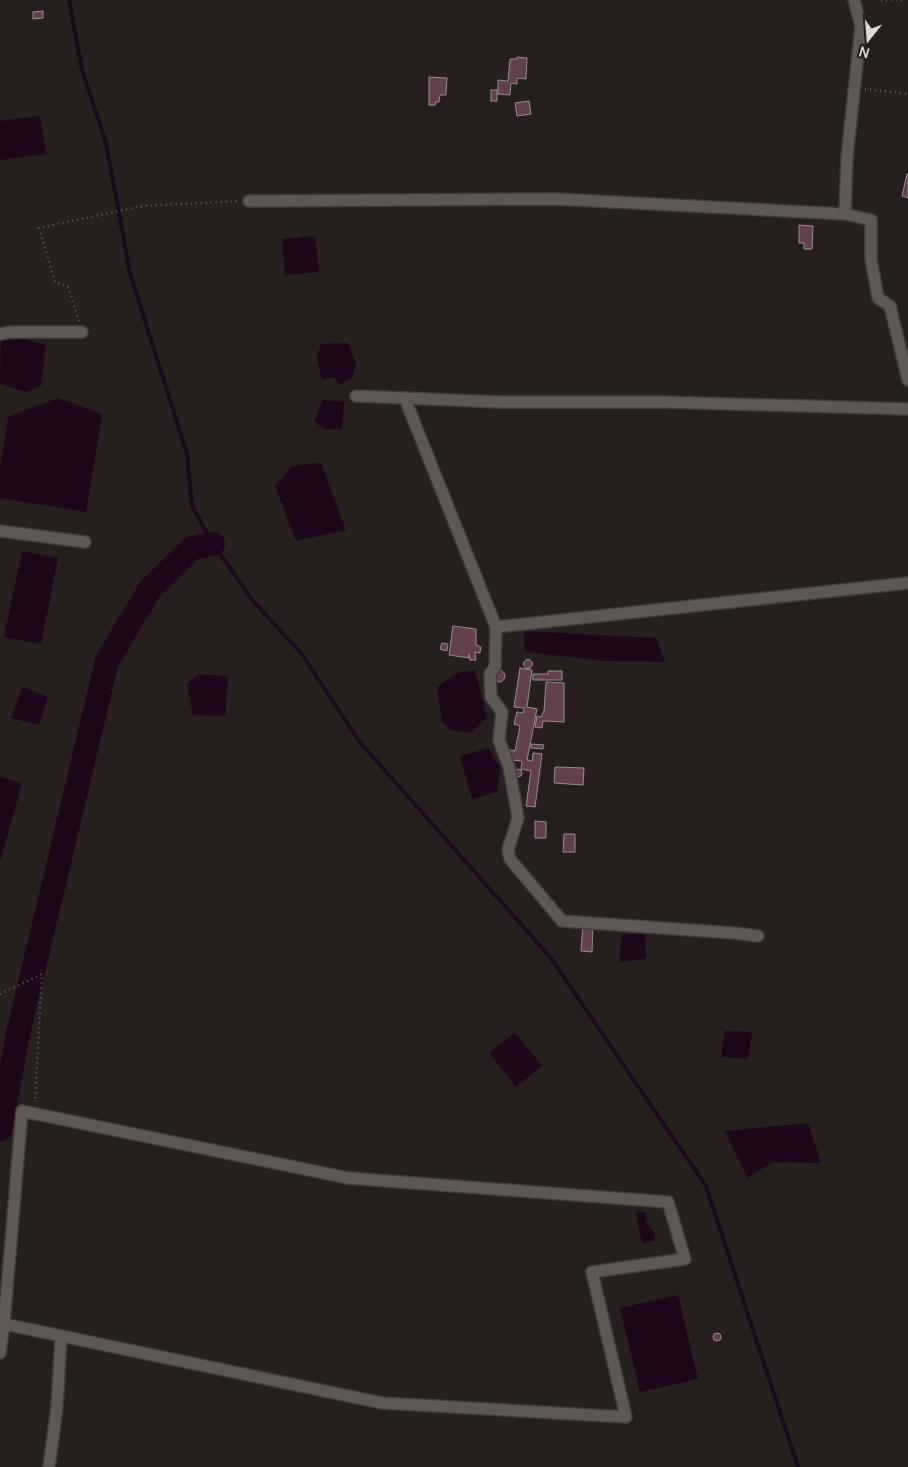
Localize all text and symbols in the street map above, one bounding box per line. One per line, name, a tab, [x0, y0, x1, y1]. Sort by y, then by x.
north arrow	[843, 15, 893, 65]
text: N	[856, 42, 872, 63]

